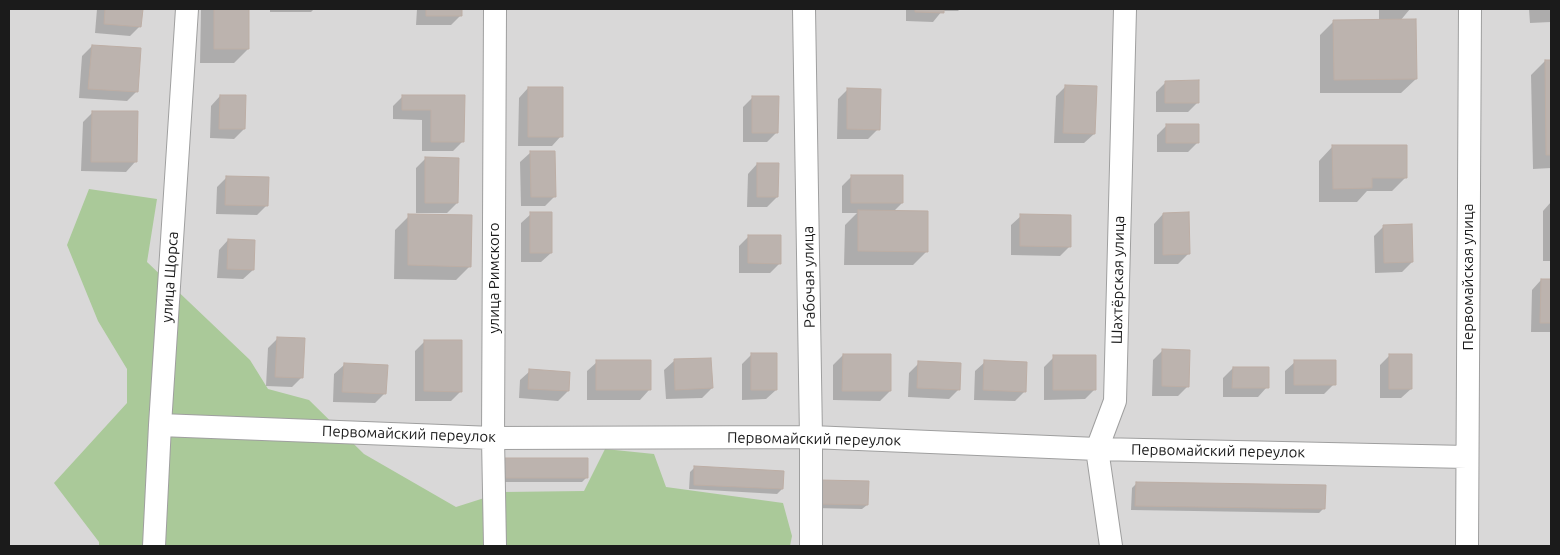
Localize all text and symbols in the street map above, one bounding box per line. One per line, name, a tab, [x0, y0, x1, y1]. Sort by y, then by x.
street label: Первомайская улица	[1459, 204, 1477, 350]
street label: Шахтёрская улица	[1108, 216, 1128, 344]
street label: улица Римского	[485, 222, 503, 334]
street label: Рабочая улица	[799, 226, 819, 328]
street label: улица Щорса	[158, 231, 182, 323]
street label: Первомайский переулок	[322, 422, 496, 446]
street label: Первомайский переулок	[727, 428, 901, 450]
street label: Первомайский переулок	[1131, 440, 1305, 462]

